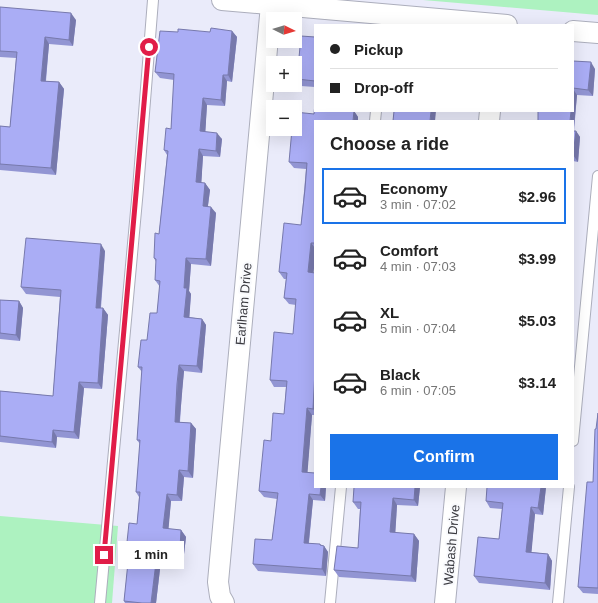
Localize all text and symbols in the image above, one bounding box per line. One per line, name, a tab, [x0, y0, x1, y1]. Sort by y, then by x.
north arrow	[266, 12, 302, 48]
map controls	[266, 12, 302, 136]
route start	[140, 38, 158, 56]
text: Pickup	[354, 41, 403, 58]
button: +	[266, 56, 302, 92]
text: Drop-off	[354, 79, 413, 96]
button: −	[266, 100, 302, 136]
text: Choose a ride	[330, 134, 449, 154]
icon: car	[332, 178, 368, 214]
text: Economy	[380, 180, 448, 197]
text: $2.96	[518, 188, 556, 205]
text: 3 min · 07:02	[380, 197, 456, 212]
icon: car	[332, 240, 368, 276]
text: Comfort	[380, 242, 438, 259]
text: $3.99	[518, 250, 556, 267]
text: 4 min · 07:03	[380, 259, 456, 274]
street label: Earlham Drive	[232, 262, 255, 346]
icon: car	[332, 302, 368, 338]
text: XL	[380, 304, 399, 321]
text: $5.03	[518, 312, 556, 329]
text: 5 min · 07:04	[380, 321, 456, 336]
icon: car	[332, 364, 368, 400]
text: Black	[380, 366, 420, 383]
text: $3.14	[518, 374, 556, 391]
text: 6 min · 07:05	[380, 383, 456, 398]
button: Confirm	[330, 434, 558, 480]
street label: Wabash Drive	[440, 504, 463, 586]
callout: 1 min	[118, 541, 184, 569]
route end	[95, 546, 113, 564]
text: 1 min	[134, 547, 168, 562]

